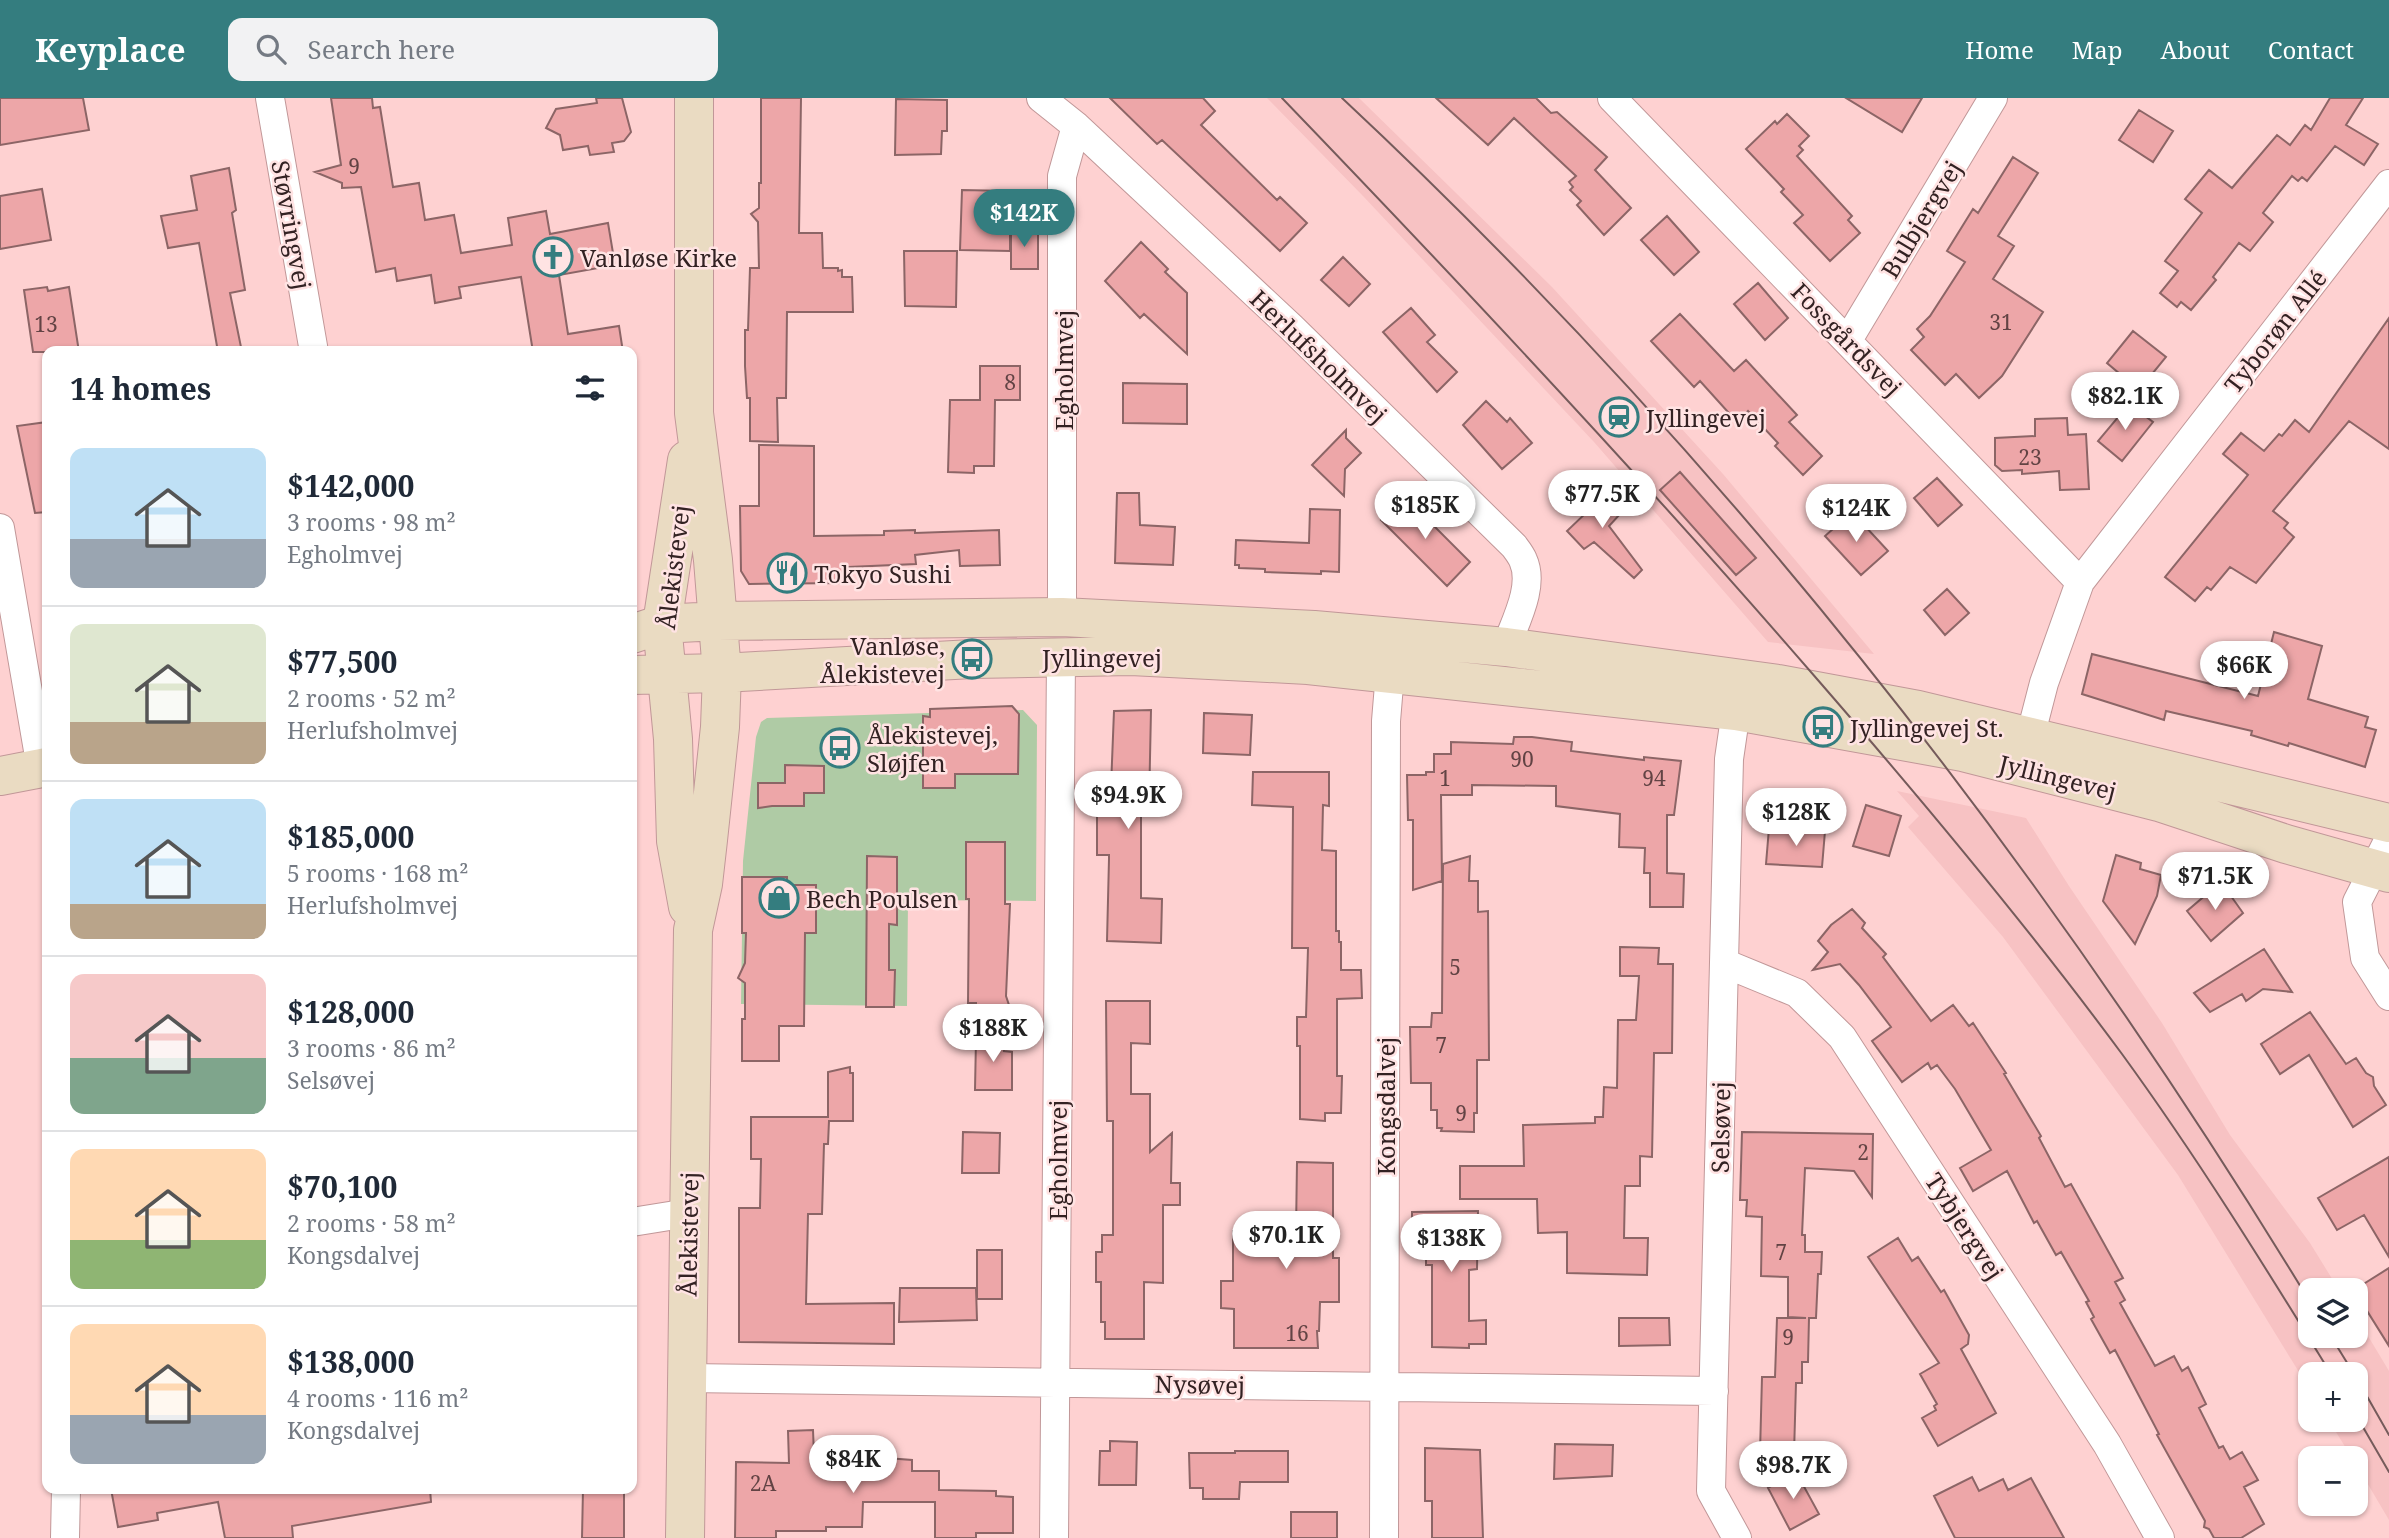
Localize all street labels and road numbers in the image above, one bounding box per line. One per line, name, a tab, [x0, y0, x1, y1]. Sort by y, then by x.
street label: Bulbjergvej	[1873, 154, 1969, 284]
street label: Støvringvej	[264, 158, 320, 292]
street label: Tyborøn Allé	[2216, 262, 2334, 400]
street label: Fossgårdsvej	[1784, 275, 1910, 403]
street label: Herlufsholmvej	[1243, 282, 1395, 430]
street label: Egholmvej	[1047, 309, 1080, 431]
street label: Ålekistevej	[649, 503, 697, 631]
street label: Jyllingevej	[1041, 641, 1162, 674]
street label: Jyllingevej	[1995, 746, 2120, 808]
street label: Kongsdalvej	[1369, 1036, 1402, 1176]
street label: Selsøvej	[1703, 1081, 1737, 1173]
street label: Egholmvej	[1041, 1099, 1074, 1221]
street label: Tybjergvej	[1918, 1166, 2012, 1286]
street label: Ålekistevej	[670, 1171, 706, 1297]
street label: Nysøvej	[1154, 1367, 1246, 1401]

